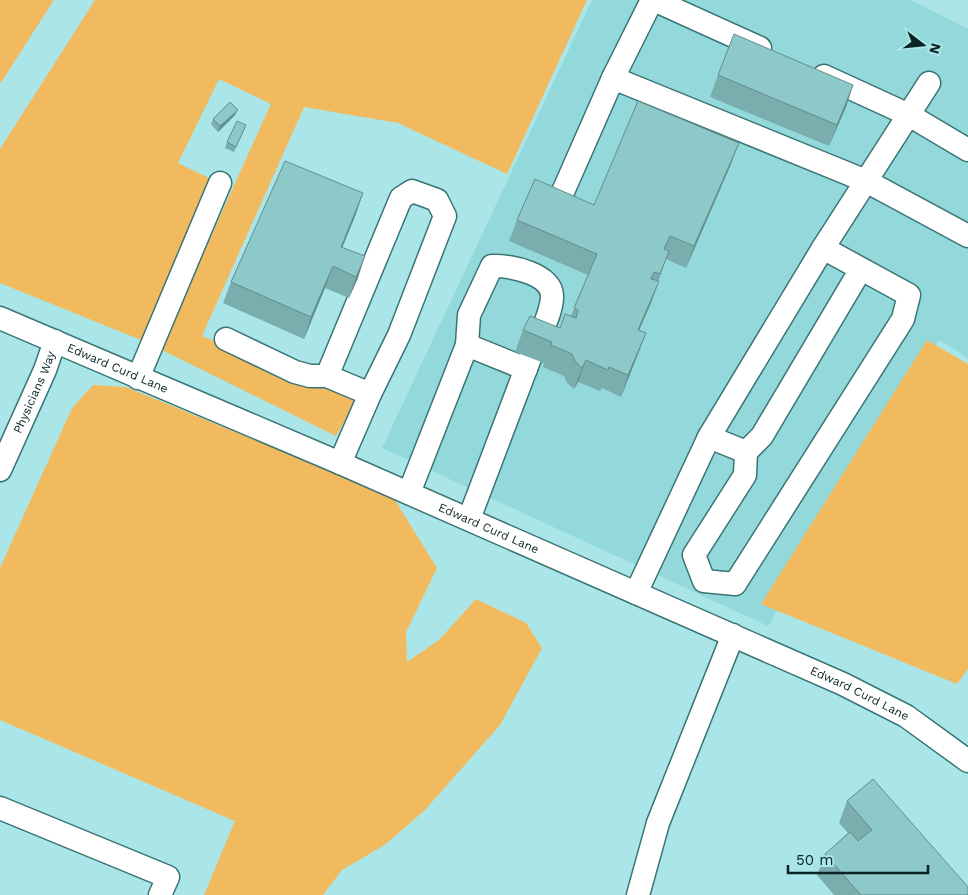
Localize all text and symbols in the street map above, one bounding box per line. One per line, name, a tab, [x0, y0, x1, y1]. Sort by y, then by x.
north arrow	[898, 20, 948, 70]
text: N	[926, 41, 945, 56]
street label: Edward Curd Lane	[65, 341, 170, 396]
street label: Physicians Way	[10, 349, 58, 436]
street label: Edward Curd Lane	[436, 500, 541, 557]
street label: Edward Curd Lane	[808, 663, 911, 723]
scale bar	[788, 842, 928, 874]
text: 50 m	[796, 851, 833, 869]

